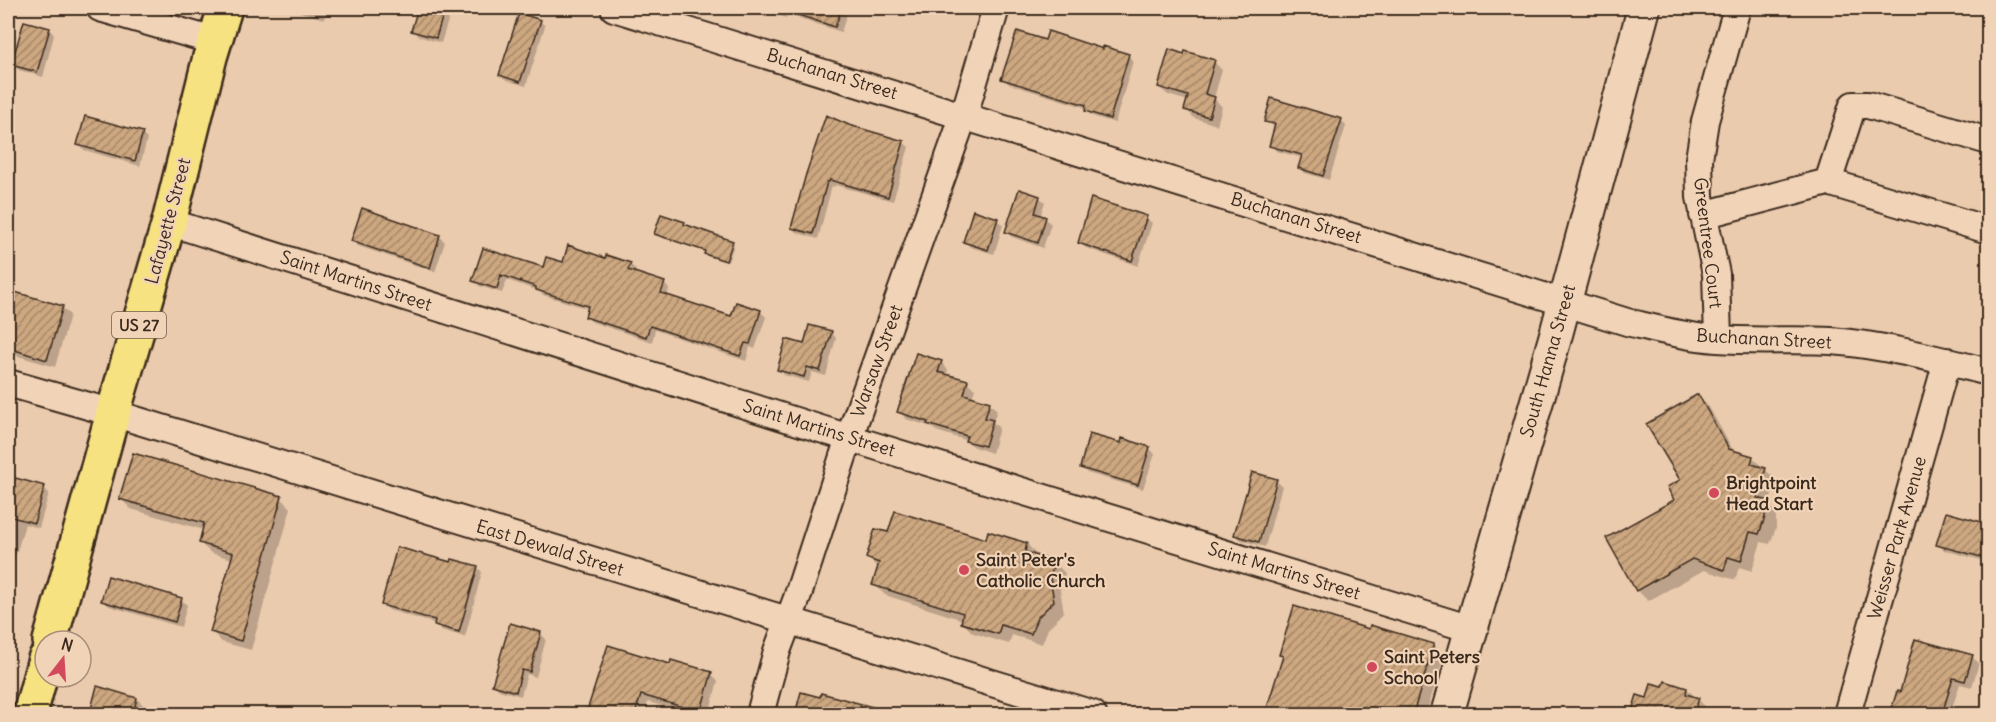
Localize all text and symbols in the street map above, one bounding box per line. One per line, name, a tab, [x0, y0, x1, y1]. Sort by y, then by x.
street label: Buchanan Street	[764, 43, 900, 104]
street label: Lafayette Street	[140, 155, 195, 286]
street label: Greentree Court	[1689, 176, 1728, 310]
street label: Buchanan Street	[1228, 187, 1364, 248]
street label: Saint Martins Street	[277, 245, 435, 316]
street label: South Hanna Street	[1515, 282, 1580, 440]
street label: Warsaw Street	[845, 301, 908, 420]
road number: US 27	[112, 312, 166, 338]
street label: Buchanan Street	[1696, 323, 1832, 354]
street label: Saint Martins Street	[740, 393, 898, 462]
street label: Weisser Park Avenue	[1862, 453, 1931, 622]
place label: Brightpoint Head Start	[1726, 471, 1817, 515]
marker: Brightpoint Head Start	[1707, 486, 1721, 500]
street label: East Dewald Street	[474, 514, 627, 581]
street label: Saint Martins Street	[1205, 536, 1363, 605]
place label: Saint Peter's Catholic Church	[976, 548, 1106, 592]
marker: Saint Peter's Catholic Church	[957, 563, 971, 577]
north arrow	[33, 629, 93, 689]
text: N	[59, 633, 76, 656]
place label: Saint Peters School	[1384, 645, 1480, 689]
marker: Saint Peters School	[1365, 660, 1379, 674]

